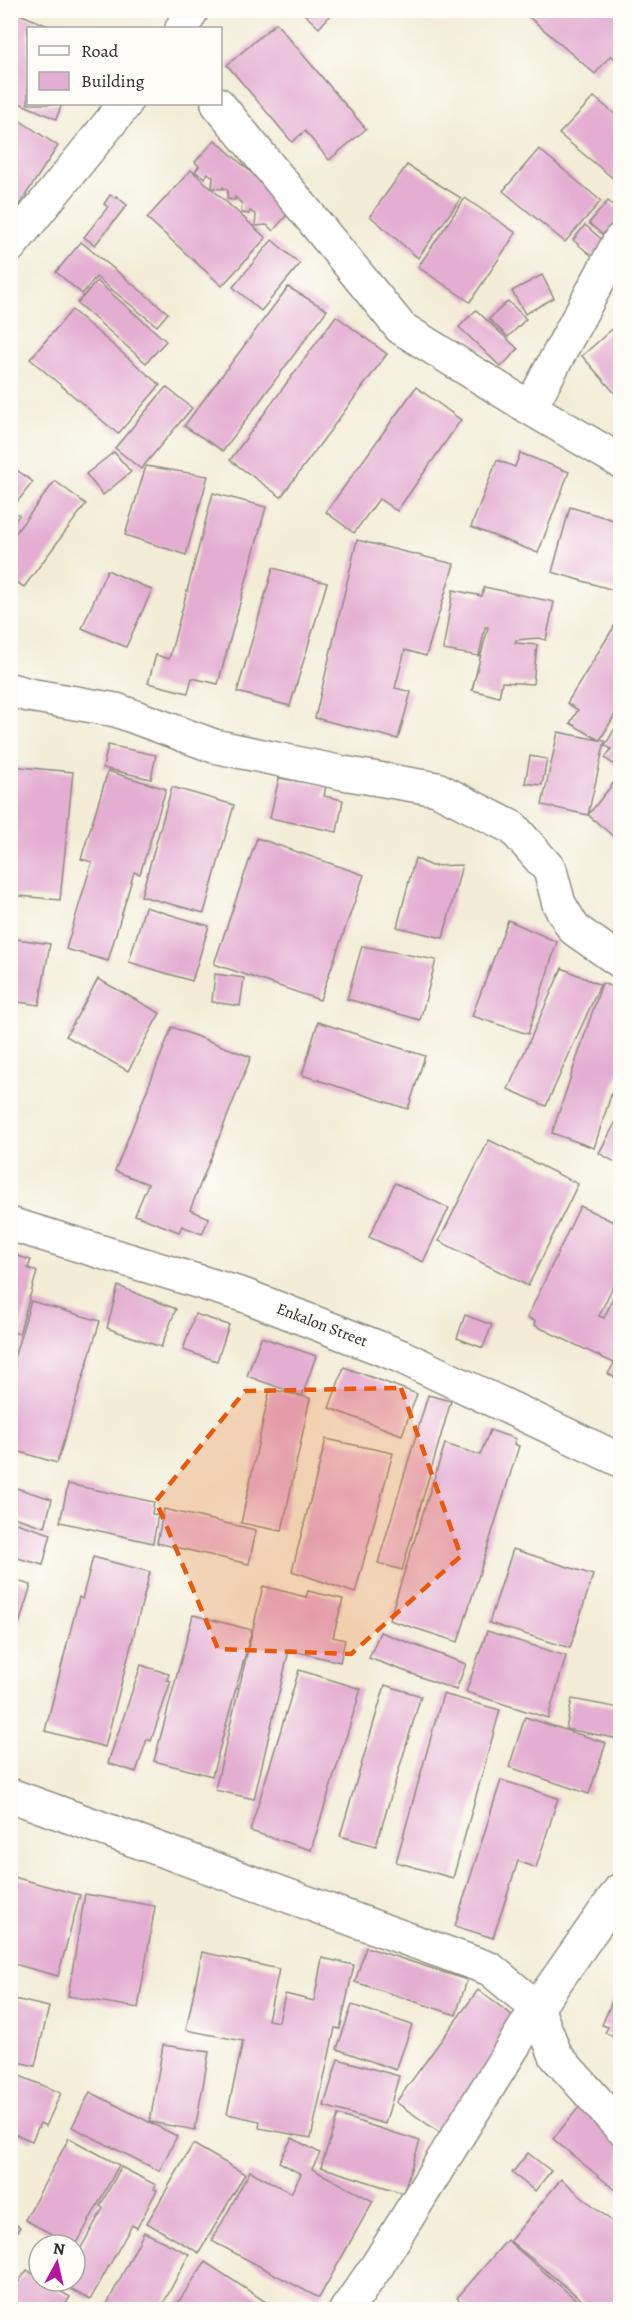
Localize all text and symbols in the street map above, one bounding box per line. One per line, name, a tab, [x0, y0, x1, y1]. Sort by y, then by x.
legend	[27, 27, 222, 105]
text: Road	[81, 39, 119, 63]
text: Building	[81, 69, 145, 93]
street label: Enkalon Street	[273, 1298, 371, 1352]
north arrow	[27, 2233, 87, 2293]
text: N	[52, 2237, 67, 2261]

